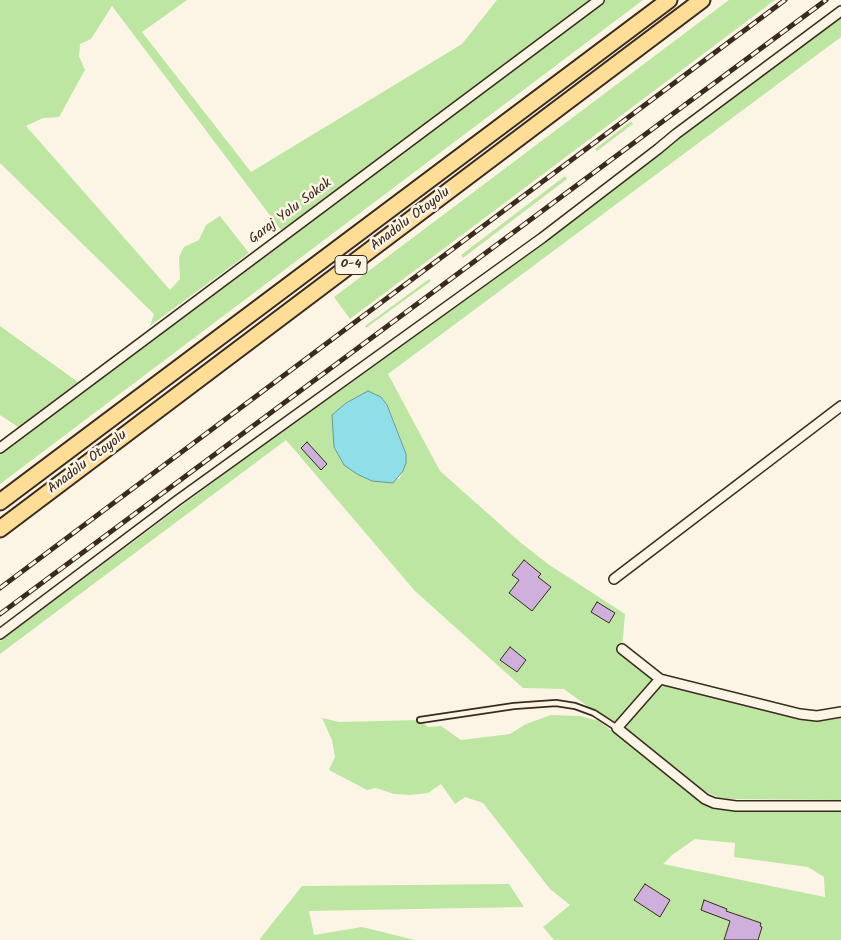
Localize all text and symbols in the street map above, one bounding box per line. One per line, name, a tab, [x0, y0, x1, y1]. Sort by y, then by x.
street label: Garaj Yolu Sokak	[246, 175, 336, 249]
street label: Anadolu Otoyolu	[368, 185, 454, 255]
road number: O-4	[335, 256, 367, 274]
street label: Anadolu Otoyolu	[45, 428, 131, 498]

